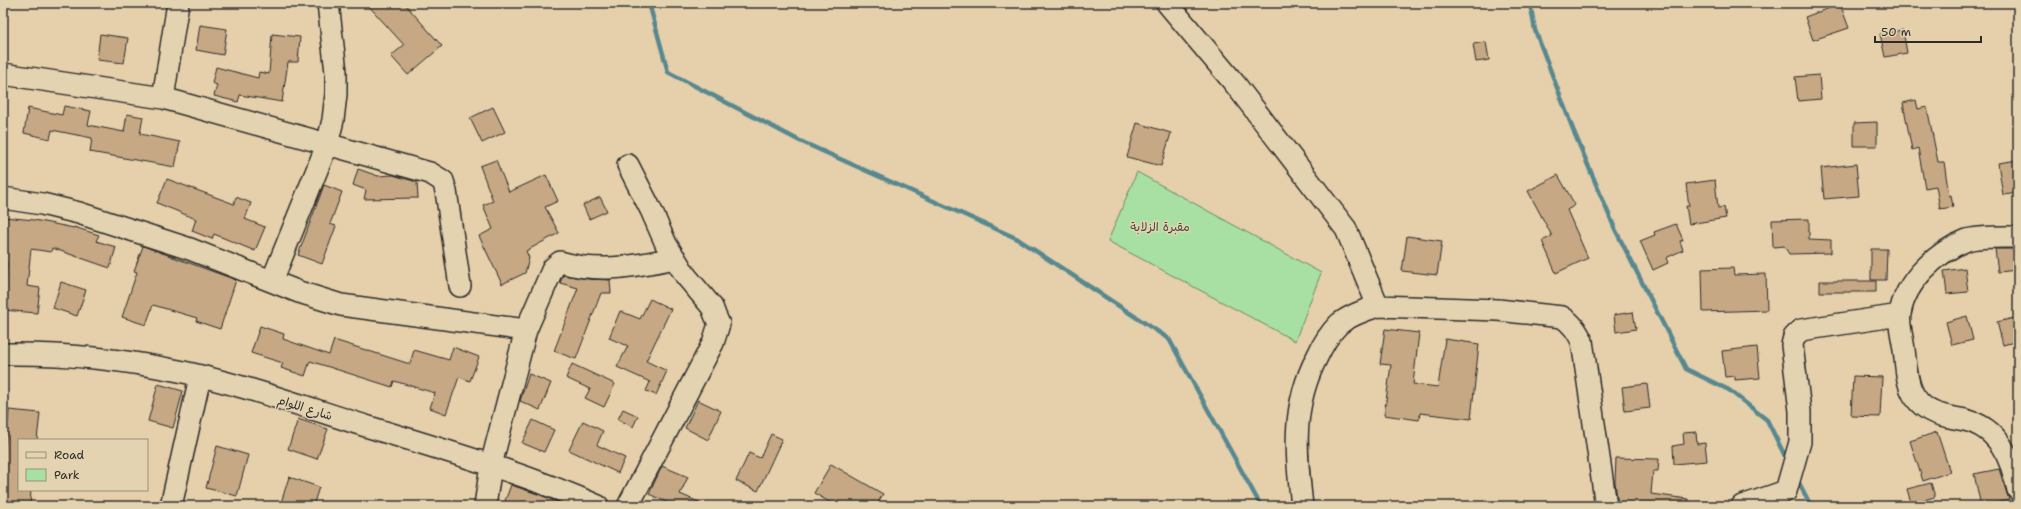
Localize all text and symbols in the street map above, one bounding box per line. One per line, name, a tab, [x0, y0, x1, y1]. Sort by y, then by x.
scale bar	[1875, 18, 1981, 44]
text: 50 m	[1881, 24, 1911, 40]
park label: مقبرة الزلابة	[1130, 219, 1190, 235]
street label: شارع اللوام	[275, 392, 334, 425]
legend	[18, 439, 148, 491]
text: Road	[54, 447, 85, 463]
text: Park	[54, 467, 80, 483]

